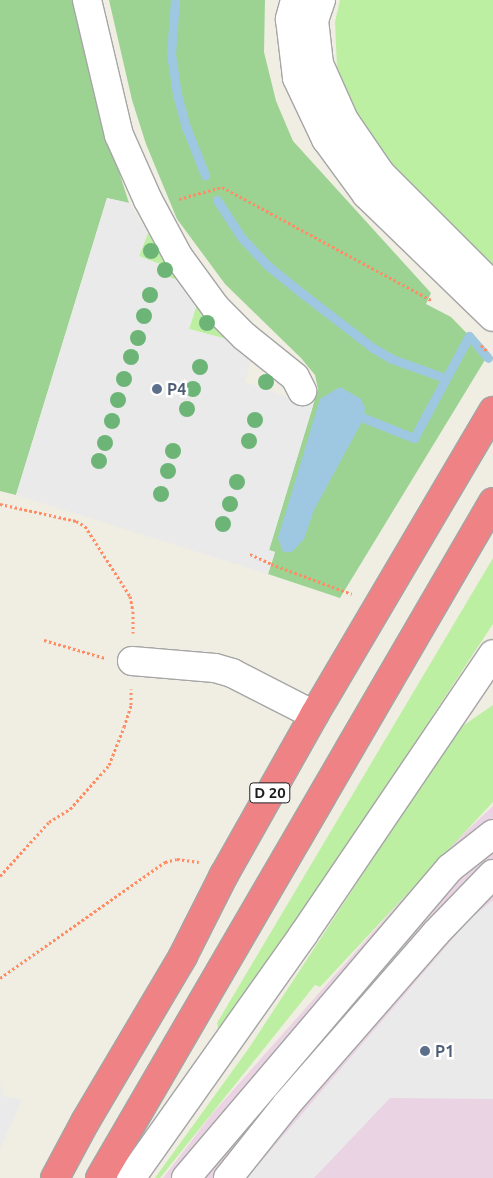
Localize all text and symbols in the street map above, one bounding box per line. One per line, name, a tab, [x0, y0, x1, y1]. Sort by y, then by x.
place label: P4	[167, 379, 186, 399]
marker: P4	[151, 383, 163, 395]
road number: D 20	[249, 780, 291, 806]
place label: P1	[435, 1041, 454, 1061]
marker: P1	[419, 1045, 431, 1057]

